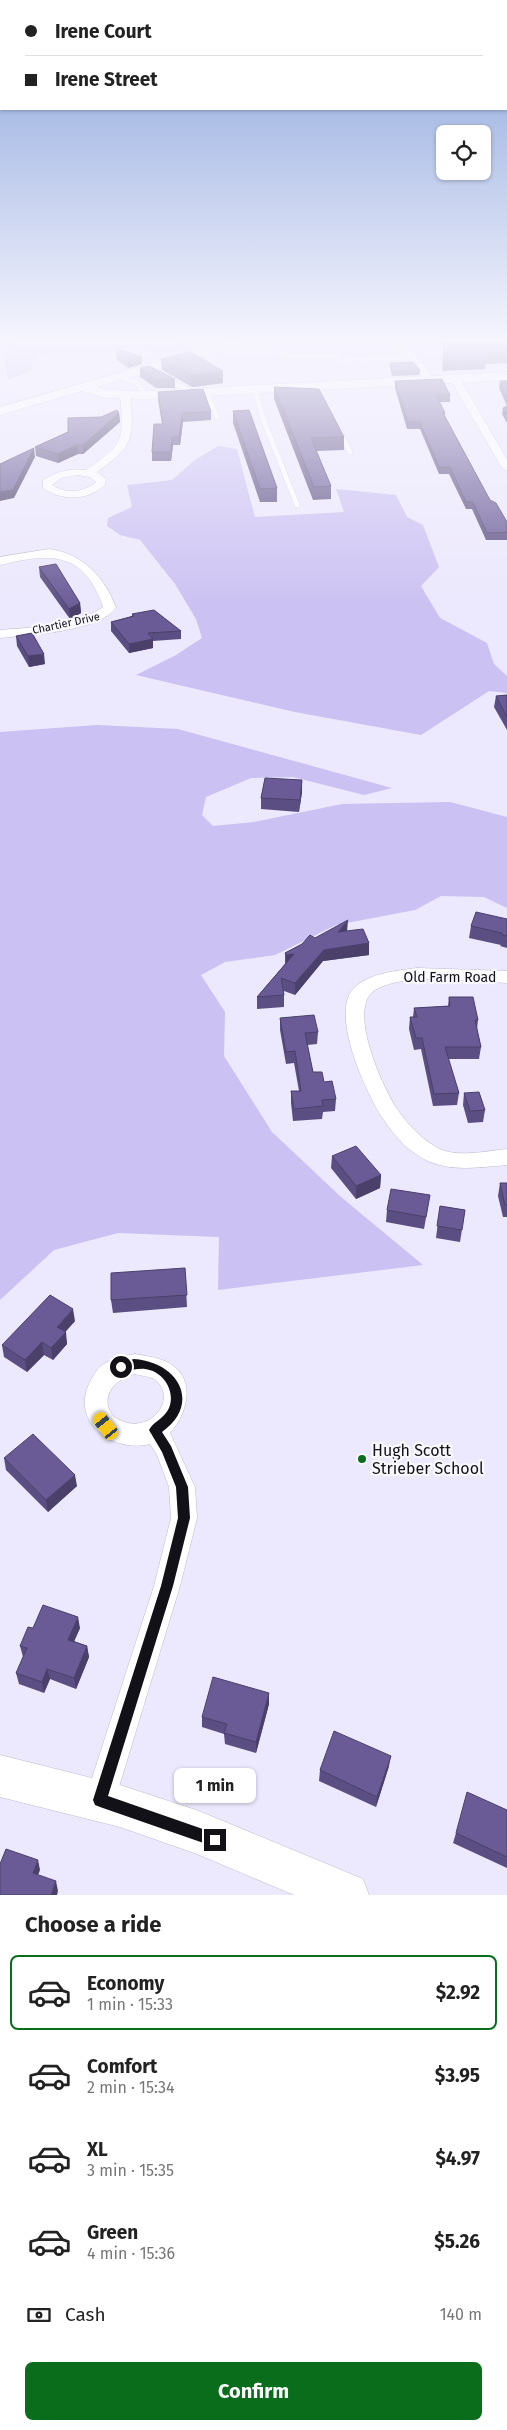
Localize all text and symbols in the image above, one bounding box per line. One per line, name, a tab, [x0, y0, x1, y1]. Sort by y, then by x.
text: Irene Court	[55, 20, 152, 43]
text: Irene Street	[55, 68, 158, 91]
map controls	[436, 125, 491, 180]
button: locate	[436, 125, 491, 180]
street label: Chartier Drive	[31, 610, 101, 637]
street label: Old Farm Road	[404, 969, 496, 986]
route start	[110, 1356, 132, 1378]
car	[90, 1410, 121, 1442]
place label: Hugh Scott Strieber School	[372, 1441, 484, 1478]
marker: Hugh Scott Strieber School	[356, 1453, 368, 1465]
callout: 1 min	[174, 1768, 256, 1802]
text: 1 min	[196, 1776, 234, 1795]
route end	[204, 1829, 226, 1851]
text: Choose a ride	[25, 1911, 161, 1938]
icon: car	[27, 1970, 72, 2015]
text: Economy	[87, 1972, 164, 1995]
text: $2.92	[436, 1981, 480, 2004]
text: 1 min · 15:33	[87, 1995, 173, 2014]
icon: car	[27, 2053, 72, 2098]
text: Comfort	[87, 2055, 157, 2078]
text: $3.95	[435, 2064, 480, 2087]
text: 2 min · 15:34	[87, 2078, 174, 2097]
icon: car	[27, 2136, 72, 2181]
text: XL	[87, 2138, 108, 2161]
text: $4.97	[435, 2147, 480, 2170]
text: 3 min · 15:35	[87, 2161, 174, 2180]
icon: car	[27, 2219, 72, 2264]
text: Green	[87, 2221, 138, 2244]
text: $5.26	[434, 2230, 480, 2253]
text: 4 min · 15:36	[87, 2244, 175, 2263]
icon: cash	[25, 2301, 53, 2329]
text: Cash	[65, 2303, 106, 2326]
text: 140 m	[440, 2305, 482, 2324]
button: Confirm	[25, 2362, 482, 2420]

